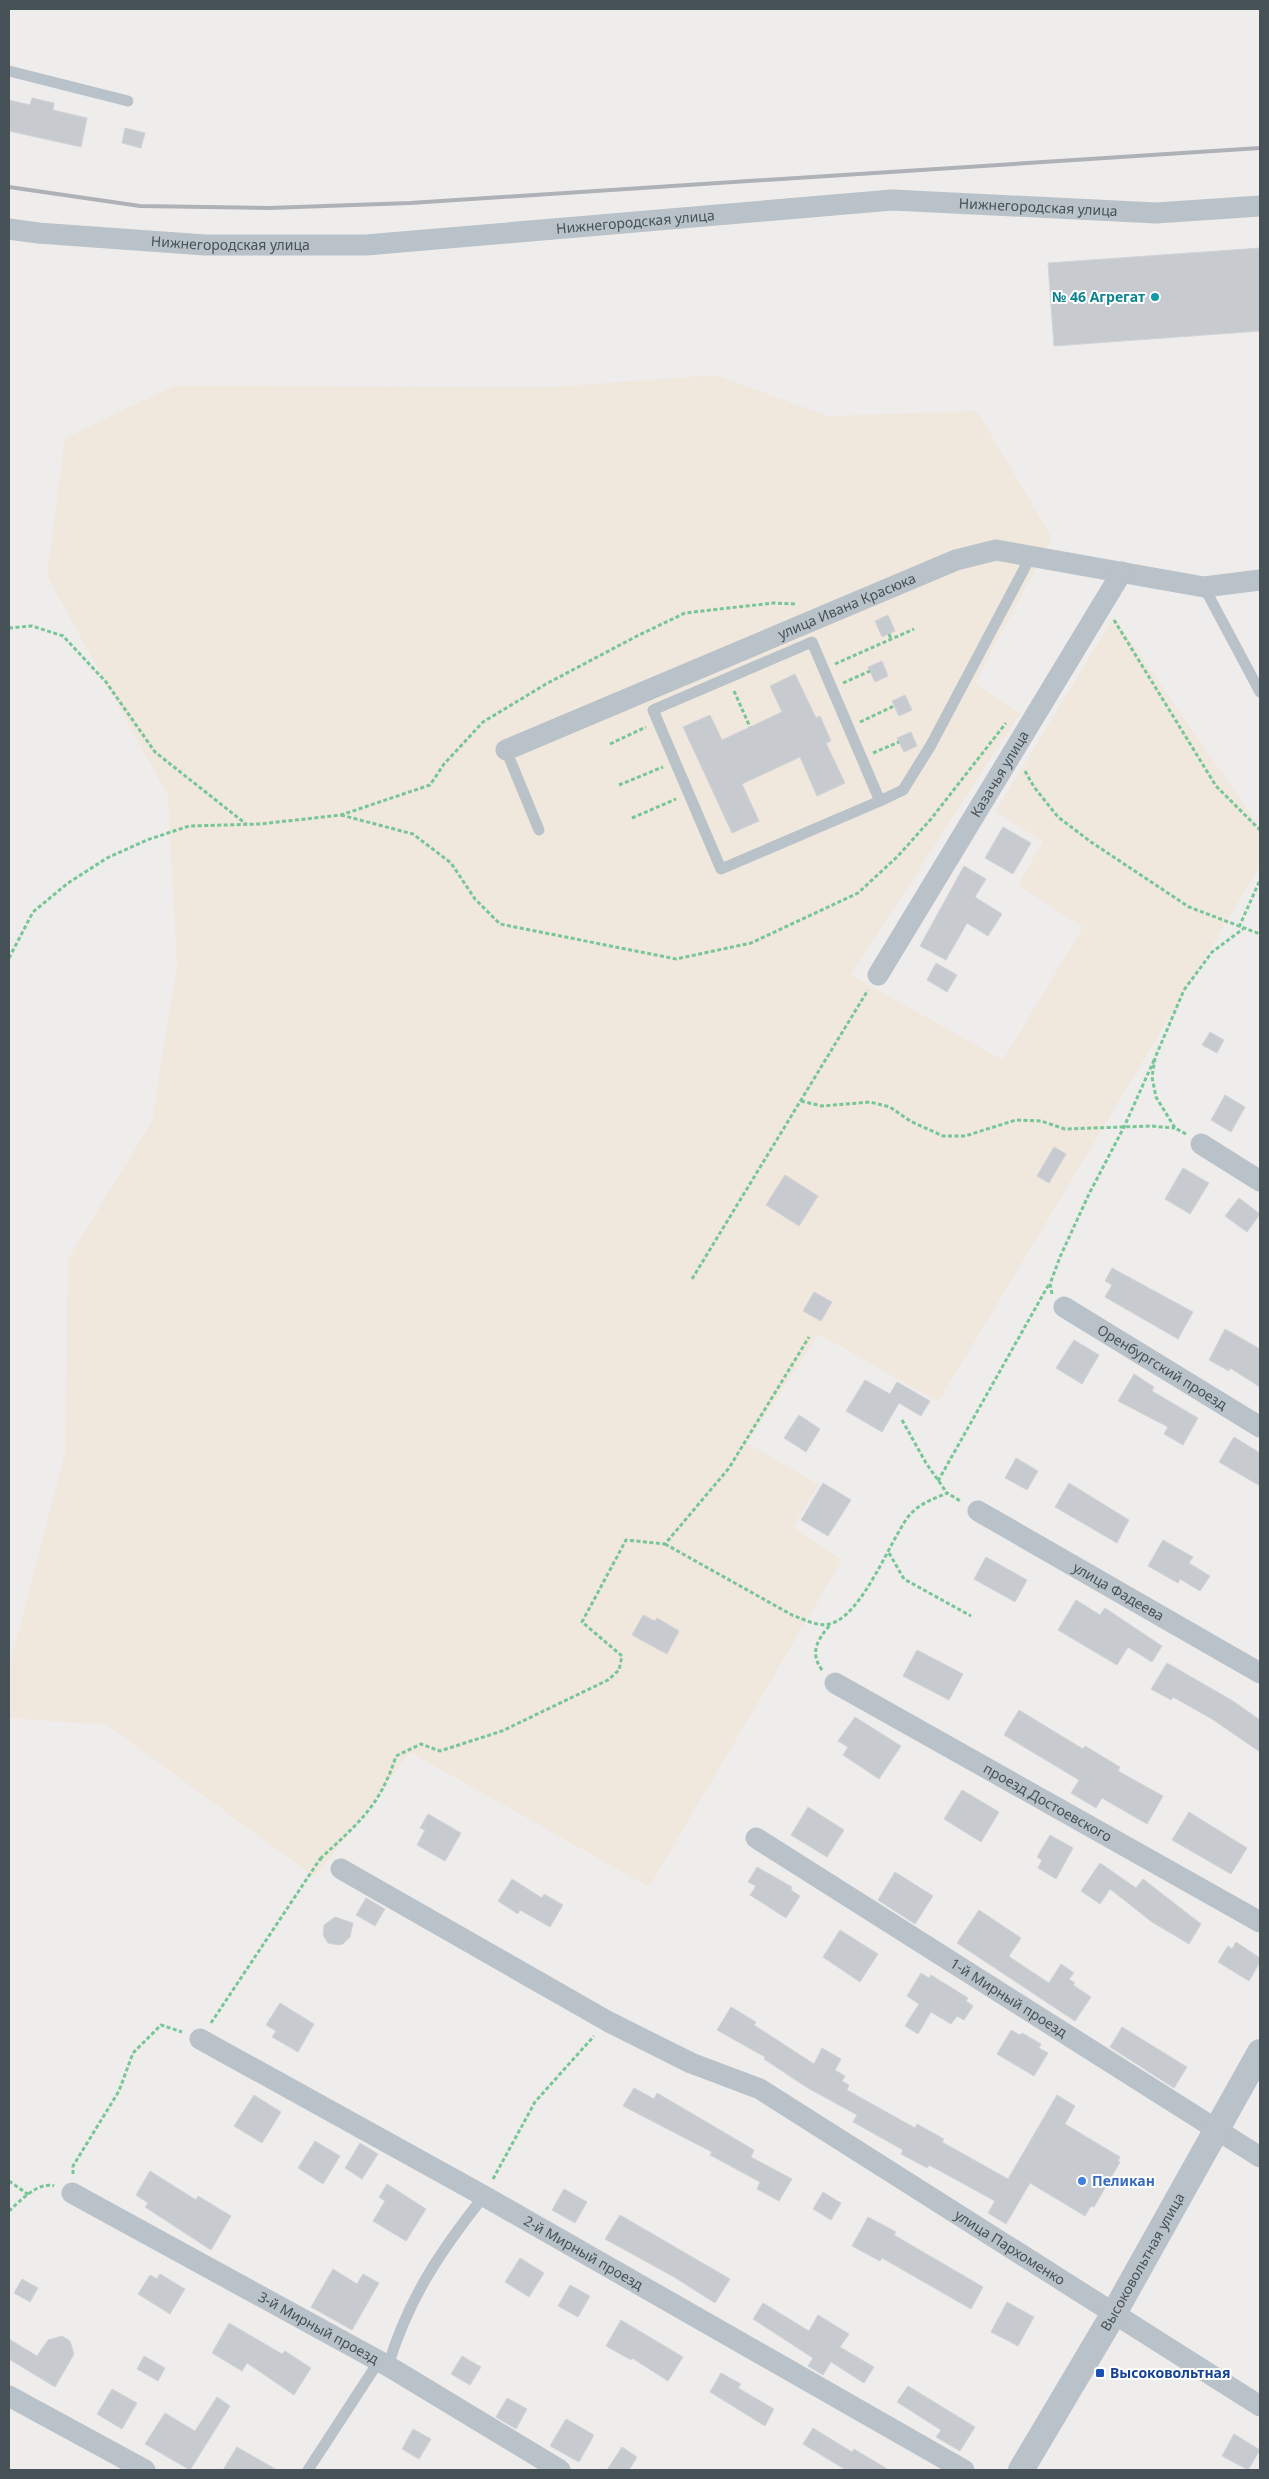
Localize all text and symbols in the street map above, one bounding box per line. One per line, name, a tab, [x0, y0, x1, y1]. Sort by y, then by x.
street label: Нижнегородская улица	[958, 193, 1118, 220]
street label: Нижнегородская улица	[555, 205, 715, 238]
street label: Нижнегородская улица	[150, 231, 310, 254]
place label: № 46 Агрегат	[1052, 287, 1145, 306]
marker: № 46 Агрегат	[1149, 291, 1161, 303]
street label: улица Ивана Красюка	[775, 568, 918, 643]
street label: Казачья улица	[966, 727, 1033, 821]
street label: Оренбургский проезд	[1094, 1320, 1231, 1414]
street label: улица Фадеева	[1070, 1558, 1168, 1625]
street label: проезд Достоевского	[980, 1758, 1116, 1846]
street label: 1-й Мирный проезд	[947, 1953, 1071, 2042]
place label: Пеликан	[1092, 2171, 1155, 2190]
marker: Пеликан	[1076, 2175, 1088, 2187]
street label: Высоковольтная улица	[1096, 2189, 1189, 2334]
street label: улица Пархоменко	[951, 2205, 1069, 2289]
street label: 2-й Мирный проезд	[520, 2211, 647, 2294]
street label: 3-й Мирный проезд	[255, 2287, 383, 2368]
place label: Высоковольтная	[1110, 2363, 1230, 2382]
marker: Высоковольтная	[1094, 2367, 1106, 2379]

